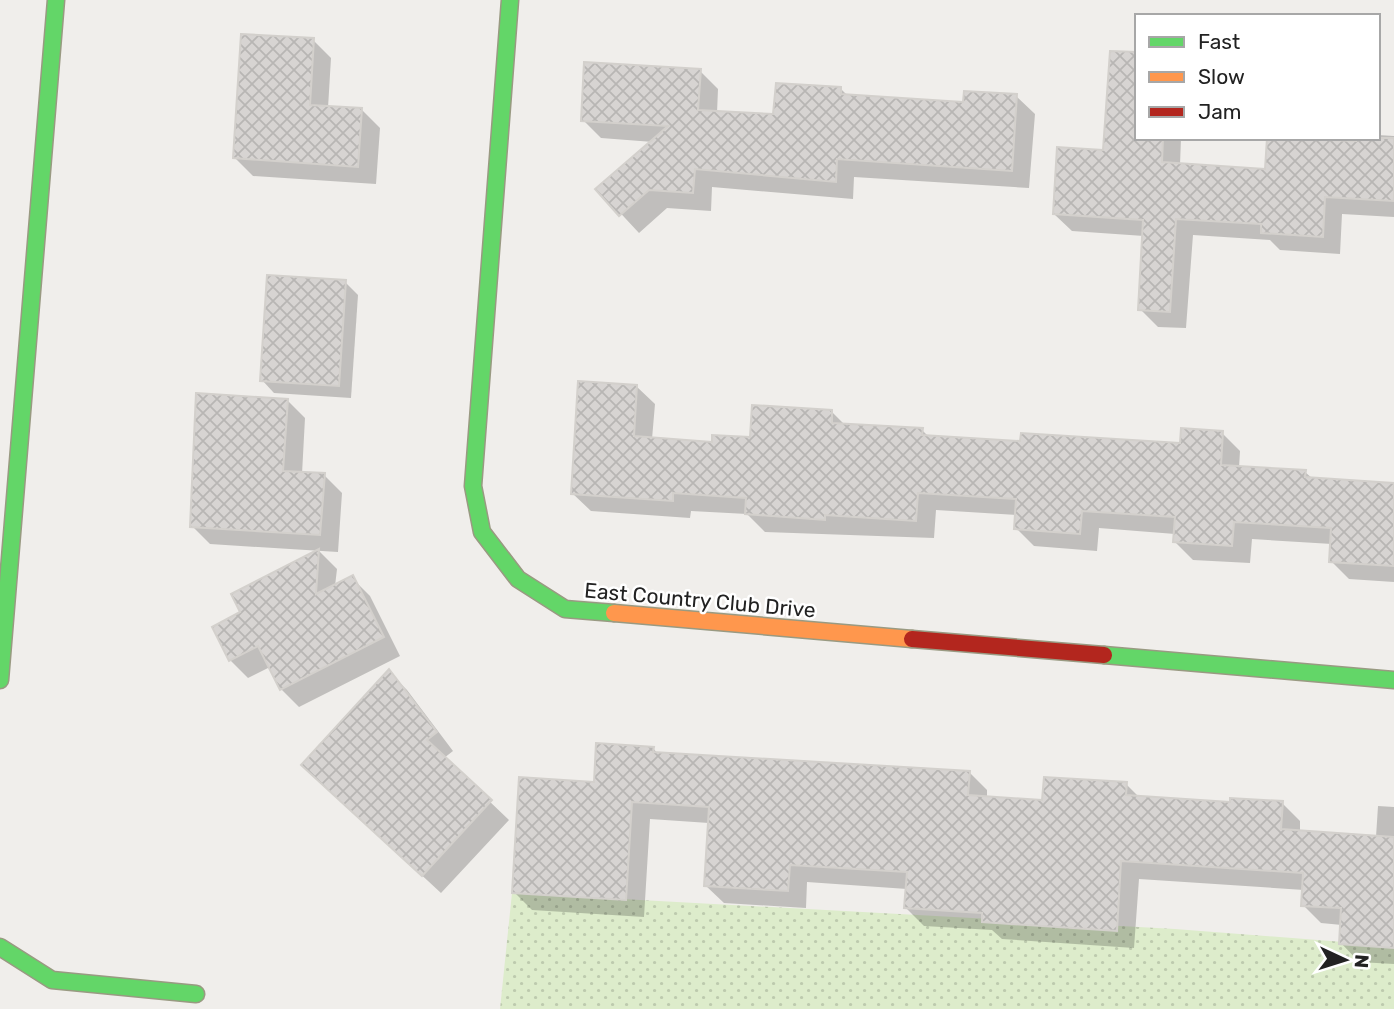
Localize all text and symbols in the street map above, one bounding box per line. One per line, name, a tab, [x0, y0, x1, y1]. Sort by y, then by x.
legend	[1135, 14, 1380, 140]
text: Fast	[1198, 29, 1240, 54]
text: Slow	[1198, 64, 1245, 89]
text: Jam	[1198, 99, 1242, 124]
street label: East Country Club Drive	[583, 577, 817, 623]
north arrow	[1310, 925, 1380, 995]
text: N	[1350, 954, 1373, 969]

